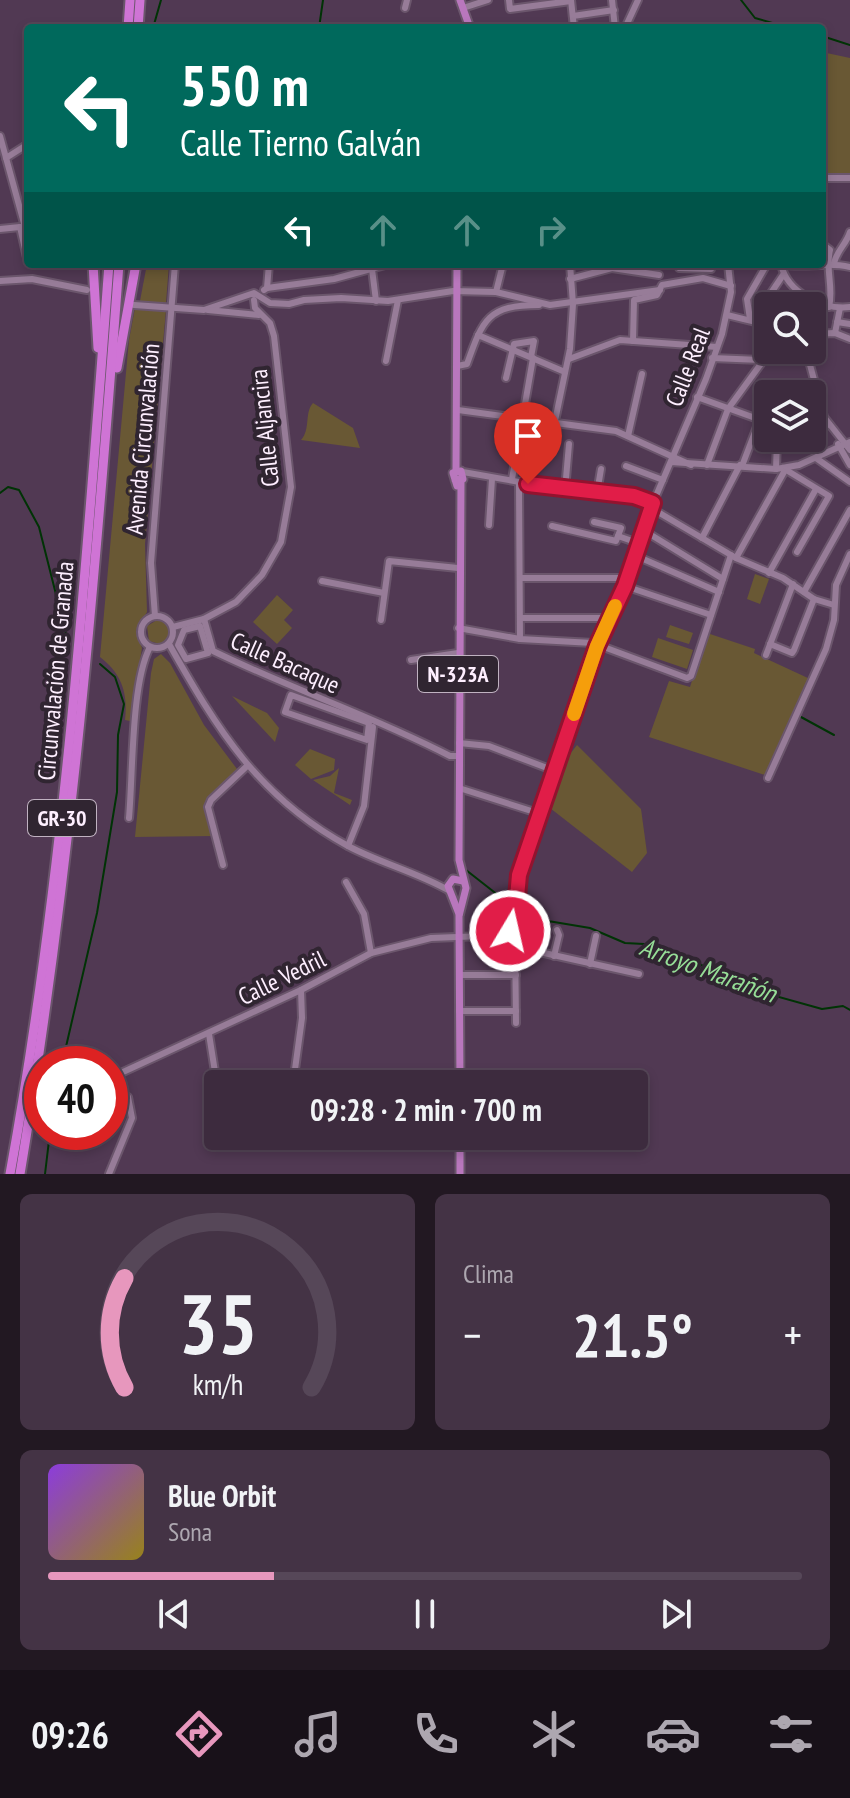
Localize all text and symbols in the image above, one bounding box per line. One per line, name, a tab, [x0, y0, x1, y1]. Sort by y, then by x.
text: 550 m	[180, 49, 309, 121]
icon: left	[48, 56, 152, 160]
text: Calle Tierno Galván	[180, 119, 421, 166]
icon: left	[277, 208, 321, 252]
icon: ahead	[361, 208, 405, 252]
icon: ahead	[445, 208, 489, 252]
icon: right	[529, 208, 573, 252]
map controls	[754, 292, 826, 452]
button: search	[754, 292, 826, 364]
street label: Calle Real	[658, 323, 717, 411]
street label: Avenida Circunvalación	[119, 342, 166, 536]
street label: Calle Aljancira	[243, 368, 286, 488]
button: layers	[754, 380, 826, 452]
pin	[494, 402, 562, 484]
icon: arrive	[506, 414, 550, 458]
street label: Circunvalación de Granada	[30, 560, 81, 782]
street label: Calle Bacaque	[226, 625, 345, 700]
road number: N-323A	[418, 656, 498, 692]
road number: GR-30	[28, 800, 96, 836]
position arrow	[468, 889, 552, 973]
water label: Arroyo Marañón	[636, 930, 782, 1010]
street label: Calle Vedril	[233, 943, 331, 1012]
speed limit sign: 40	[24, 1046, 128, 1150]
text: 09:28 · 2 min · 700 m	[310, 1090, 542, 1129]
text: Clima	[463, 1257, 514, 1290]
text: 35	[178, 1269, 257, 1377]
text: 21.5°	[572, 1296, 693, 1374]
text: −	[463, 1306, 481, 1363]
text: +	[784, 1306, 802, 1363]
text: km/h	[192, 1366, 243, 1403]
text: Blue Orbit	[168, 1476, 276, 1515]
text: Sona	[168, 1515, 212, 1548]
icon: previous	[152, 1592, 196, 1636]
icon: pause	[403, 1592, 447, 1636]
icon: next	[654, 1592, 698, 1636]
icon: directions	[171, 1706, 227, 1762]
icon: music	[290, 1706, 346, 1762]
icon: phone	[408, 1706, 464, 1762]
icon: climate	[526, 1706, 582, 1762]
icon: car	[645, 1706, 701, 1762]
icon: filters	[763, 1706, 819, 1762]
text: 09:26	[31, 1711, 109, 1758]

